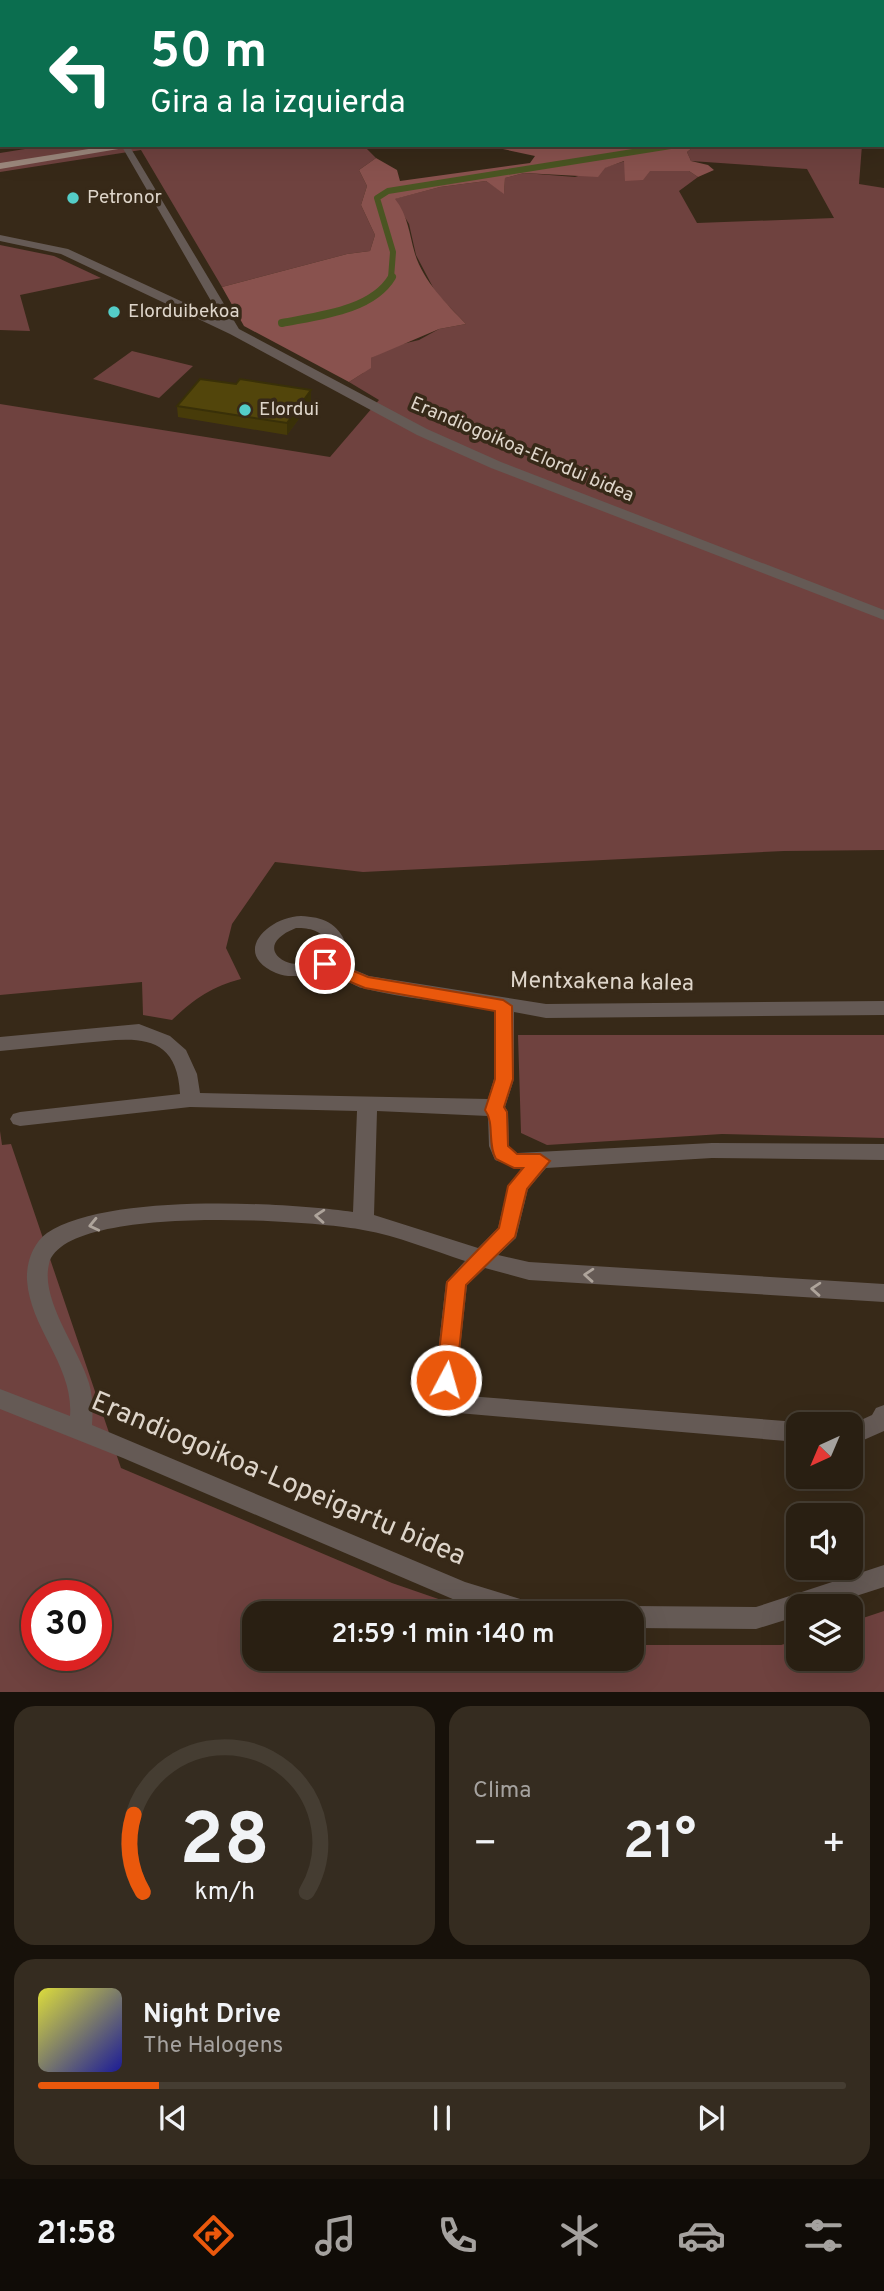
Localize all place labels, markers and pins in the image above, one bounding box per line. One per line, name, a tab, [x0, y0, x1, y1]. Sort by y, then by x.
place label: Petronor	[87, 186, 162, 210]
marker: Petronor	[65, 190, 81, 206]
place label: Elorduibekoa	[128, 300, 240, 324]
marker: Elorduibekoa	[106, 304, 122, 320]
place label: Elordui	[259, 398, 319, 422]
marker: Elordui	[237, 402, 253, 418]
pin	[295, 934, 355, 994]

